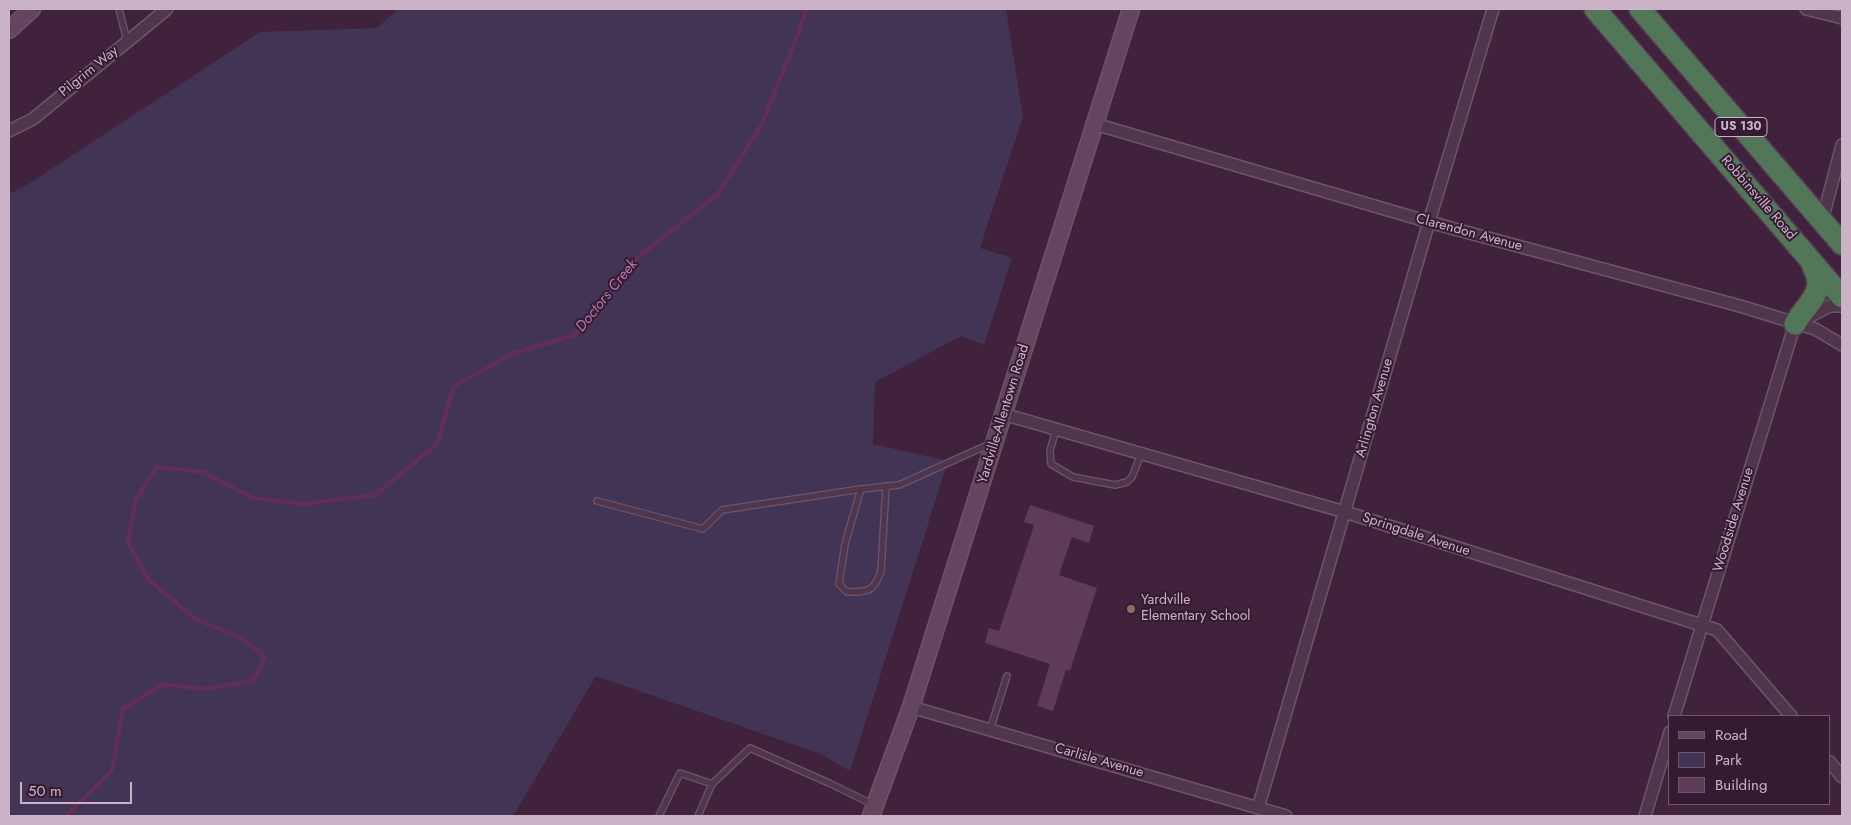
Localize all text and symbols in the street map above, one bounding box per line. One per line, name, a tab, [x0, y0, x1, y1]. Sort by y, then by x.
street label: Pilgrim Way	[56, 43, 122, 101]
road number: US 130	[1715, 118, 1767, 136]
street label: Robbinsville Road	[1717, 153, 1799, 243]
street label: Clarendon Avenue	[1414, 211, 1524, 255]
water label: Doctors Creek	[572, 256, 642, 336]
street label: Yardville-Allentown Road	[975, 342, 1033, 486]
street label: Arlington Avenue	[1353, 356, 1397, 460]
street label: Woodside Avenue	[1710, 466, 1758, 574]
street label: Springdale Avenue	[1360, 510, 1472, 560]
place label: Yardville Elementary School	[1141, 593, 1251, 626]
marker: Yardville Elementary School	[1125, 603, 1137, 615]
legend	[1668, 715, 1831, 805]
text: Road	[1715, 724, 1747, 746]
street label: Carlisle Avenue	[1053, 740, 1145, 782]
text: Park	[1715, 749, 1742, 771]
scale bar	[22, 772, 135, 804]
text: Building	[1715, 774, 1767, 796]
text: 50 m	[28, 780, 62, 802]

